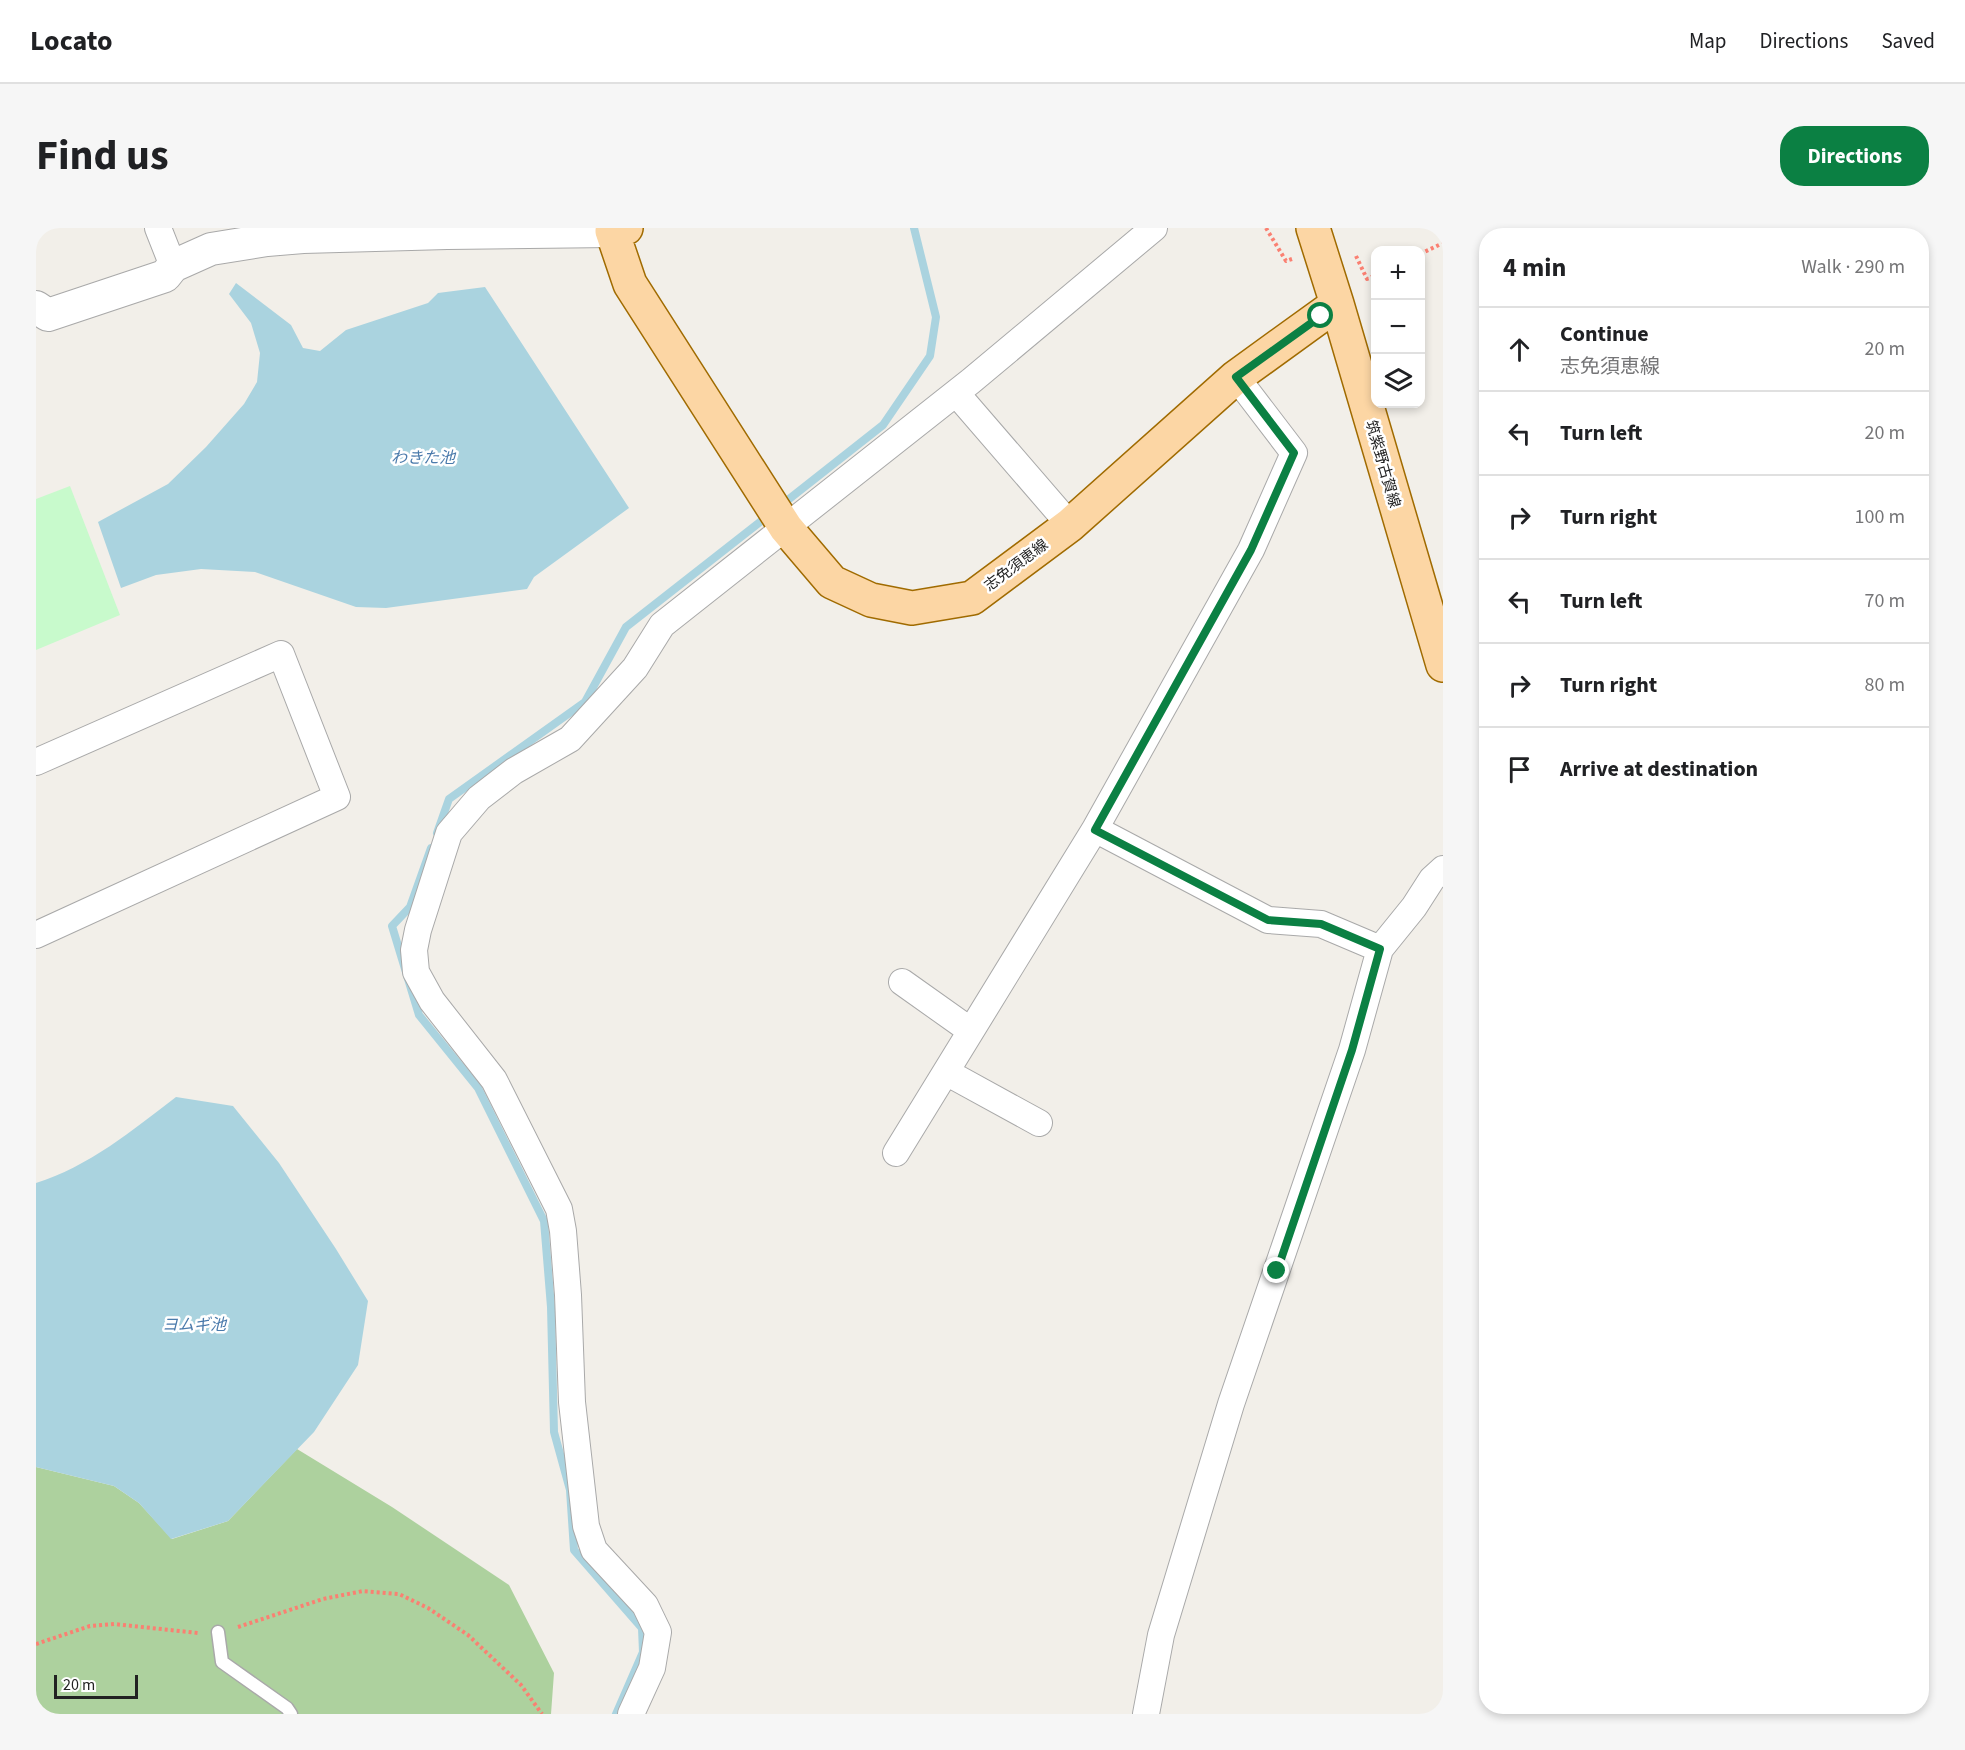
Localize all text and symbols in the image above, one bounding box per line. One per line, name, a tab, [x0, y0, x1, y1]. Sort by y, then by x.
text: Locato	[30, 21, 112, 61]
text: Map	[1689, 26, 1727, 56]
text: Directions	[1760, 26, 1848, 56]
text: Saved	[1881, 26, 1935, 56]
text: Find us	[36, 126, 169, 186]
button: Directions	[1780, 126, 1929, 186]
map controls	[1371, 246, 1425, 408]
button: +	[1371, 246, 1425, 300]
text: 4 min	[1503, 249, 1566, 286]
text: Walk · 290 m	[1801, 253, 1905, 281]
button: −	[1371, 300, 1425, 354]
route start	[1307, 302, 1333, 328]
text: Continue	[1560, 318, 1649, 350]
icon: ahead	[1503, 333, 1536, 366]
text: 20 m	[1865, 335, 1905, 363]
text: 志免須恵線	[1560, 353, 1660, 381]
button: layers	[1371, 354, 1425, 408]
icon: left	[1503, 417, 1536, 450]
text: Turn left	[1560, 417, 1642, 449]
street label: 筑紫野古賀線	[1360, 418, 1405, 510]
text: 20 m	[1865, 419, 1905, 447]
water label: わきた池	[391, 447, 457, 469]
icon: right	[1503, 501, 1536, 534]
text: Turn right	[1560, 501, 1657, 533]
text: 100 m	[1855, 503, 1905, 531]
street label: 志免須恵線	[980, 534, 1053, 596]
icon: left	[1503, 585, 1536, 618]
text: Turn left	[1560, 585, 1642, 617]
text: 70 m	[1865, 587, 1905, 615]
icon: right	[1503, 669, 1536, 702]
text: Turn right	[1560, 669, 1657, 701]
text: 80 m	[1865, 671, 1905, 699]
icon: arrive	[1503, 753, 1536, 786]
text: Arrive at destination	[1560, 753, 1758, 785]
route end	[1263, 1257, 1289, 1283]
water label: ヨムギ池	[162, 1314, 228, 1336]
scale bar	[54, 1672, 138, 1700]
text: 20 m	[63, 1674, 95, 1696]

